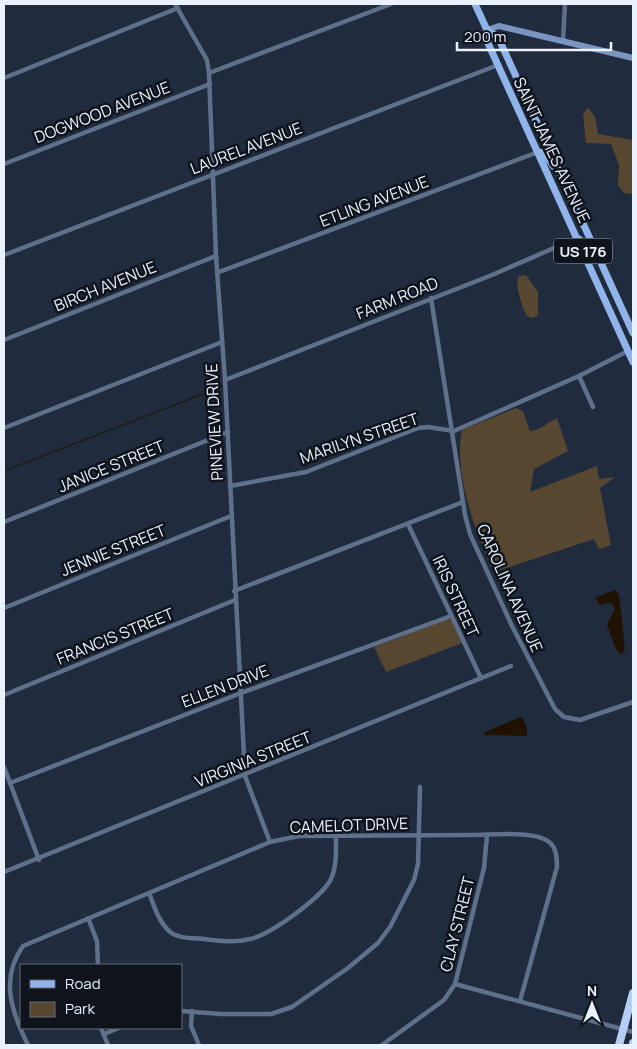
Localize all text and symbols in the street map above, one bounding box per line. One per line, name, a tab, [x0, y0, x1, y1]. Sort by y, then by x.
scale bar	[457, 20, 611, 52]
text: 200 m	[464, 26, 507, 47]
street label: SAINT JAMES AVENUE	[509, 74, 595, 226]
street label: DOGWOOD AVENUE	[31, 76, 173, 148]
street label: LAUREL AVENUE	[187, 117, 305, 179]
street label: ETLING AVENUE	[316, 170, 432, 232]
road number: US 176	[554, 238, 612, 264]
street label: BIRCH AVENUE	[51, 256, 159, 316]
street label: FARM ROAD	[353, 271, 442, 324]
street label: PINEVIEW DRIVE	[200, 363, 228, 481]
street label: MARILYN STREET	[297, 407, 422, 469]
street label: JANICE STREET	[55, 434, 168, 497]
street label: JENNIE STREET	[57, 519, 169, 581]
street label: CAROLINA AVENUE	[472, 520, 548, 656]
street label: IRIS STREET	[427, 552, 485, 641]
street label: FRANCIS STREET	[53, 602, 177, 670]
street label: ELLEN DRIVE	[178, 659, 272, 713]
street label: VIRGINIA STREET	[191, 725, 315, 792]
street label: CAMELOT DRIVE	[289, 812, 409, 838]
street label: CLAY STREET	[435, 874, 480, 974]
legend	[20, 964, 182, 1029]
text: Road	[65, 973, 101, 994]
north arrow	[567, 979, 617, 1029]
text: N	[587, 981, 597, 1000]
text: Park	[65, 998, 95, 1019]

